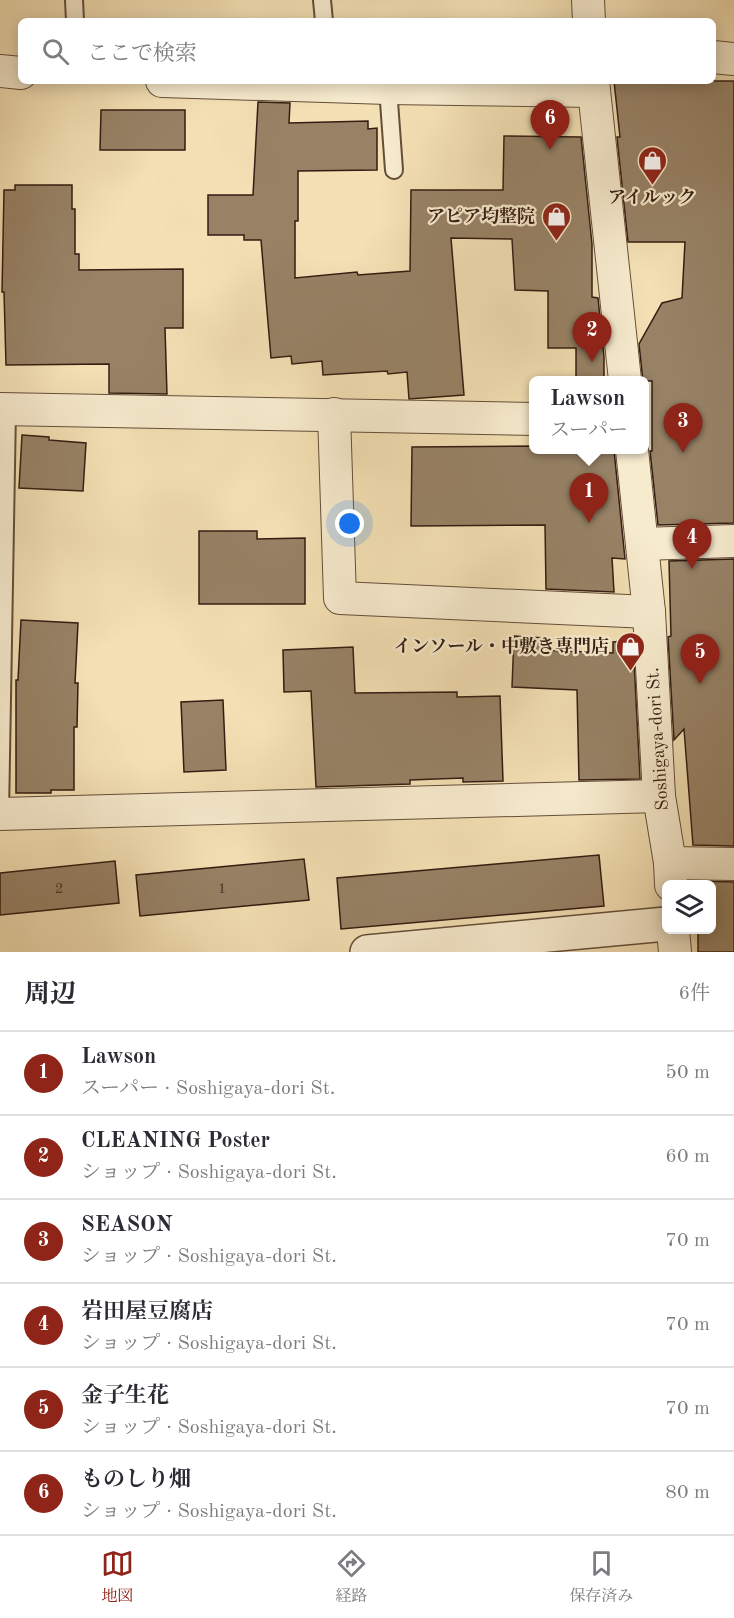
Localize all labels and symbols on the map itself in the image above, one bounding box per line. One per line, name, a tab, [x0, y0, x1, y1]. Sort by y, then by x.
pin: 6	[530, 100, 570, 150]
shop icon: アイルック	[636, 144, 668, 186]
place label: アイルック	[608, 188, 696, 207]
shop icon: アピア均整院	[540, 200, 572, 242]
place label: アピア均整院	[427, 206, 535, 226]
pin: 2	[572, 312, 612, 362]
pin: 3	[664, 404, 702, 453]
pin: 1	[570, 474, 608, 523]
your location	[335, 509, 364, 538]
pin: 4	[672, 520, 712, 569]
shop icon: インソール・中敷き専門店	[614, 630, 646, 672]
pin: 5	[680, 634, 720, 684]
place label: インソール・中敷き専門店	[393, 636, 609, 656]
street label: Soshigaya-dori St.	[644, 667, 672, 811]
house number: 2	[55, 882, 63, 897]
house number: 1	[218, 882, 226, 897]

